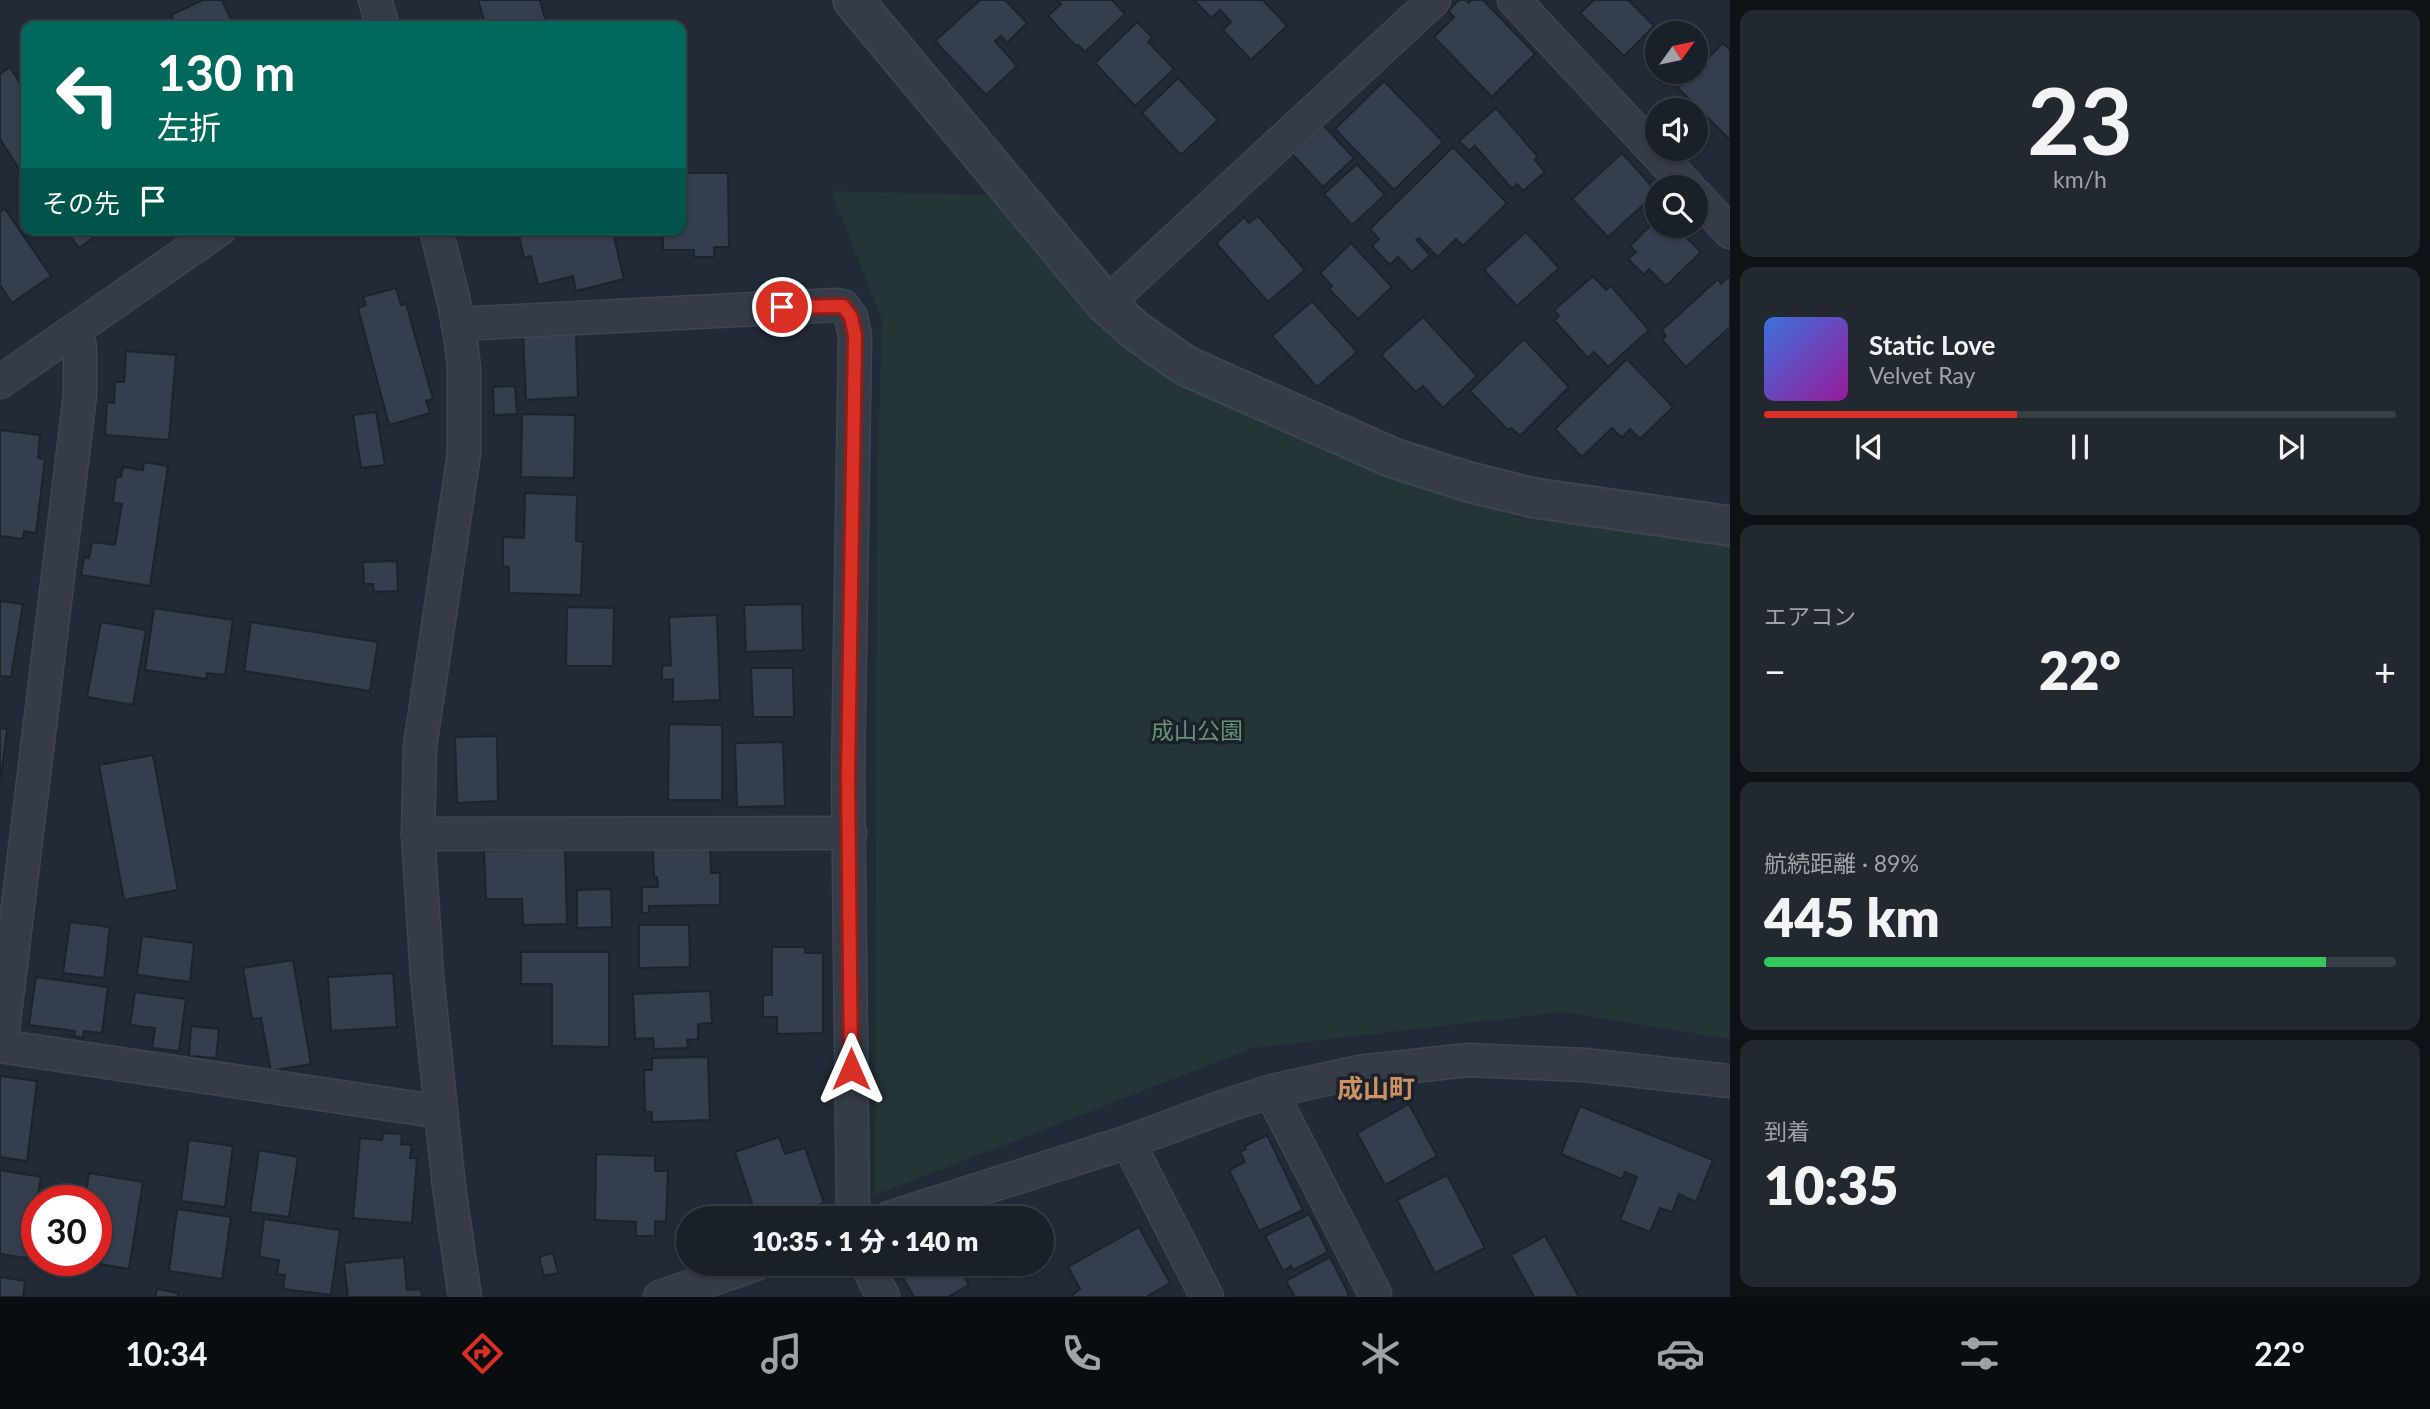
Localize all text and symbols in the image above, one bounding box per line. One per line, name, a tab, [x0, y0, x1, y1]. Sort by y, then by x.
north arrow	[1645, 21, 1708, 84]
map controls	[1645, 21, 1708, 238]
text: 130 m	[157, 43, 295, 101]
icon: left	[42, 49, 133, 140]
text: 23	[2027, 65, 2133, 174]
button: sound	[1645, 98, 1708, 161]
text: 左折	[157, 107, 221, 146]
text: km/h	[2053, 165, 2107, 193]
button: search	[1645, 175, 1708, 238]
icon: arrive	[134, 182, 172, 220]
text: その先	[42, 187, 120, 219]
pin	[752, 277, 812, 337]
icon: arrive	[763, 288, 801, 326]
text: Static Love	[1869, 329, 1996, 361]
text: Velvet Ray	[1869, 361, 1975, 389]
icon: previous	[1850, 428, 1888, 466]
icon: pause	[2061, 428, 2099, 466]
icon: next	[2272, 428, 2310, 466]
text: エアコン	[1764, 602, 1856, 630]
text: 22°	[2039, 639, 2121, 701]
text: −	[1764, 648, 1786, 694]
text: +	[2374, 648, 2396, 694]
park label: 成山公園	[1151, 716, 1243, 744]
text: 航続距離 · 89%	[1764, 849, 1919, 877]
text: 445 km	[1764, 886, 1940, 948]
position arrow	[814, 1032, 888, 1106]
district label: 成山町	[1337, 1072, 1415, 1104]
text: 到着	[1764, 1117, 1810, 1145]
text: 10:35	[1764, 1154, 1898, 1216]
speed limit sign: 30	[21, 1185, 112, 1276]
text: 10:35 · 1 分 · 140 m	[752, 1225, 978, 1257]
icon: directions	[458, 1329, 507, 1378]
icon: music	[757, 1329, 806, 1378]
icon: phone	[1057, 1329, 1106, 1378]
icon: climate	[1356, 1329, 1405, 1378]
icon: car	[1656, 1329, 1705, 1378]
icon: filters	[1955, 1329, 2004, 1378]
text: 10:34	[125, 1334, 208, 1373]
text: 22°	[2254, 1334, 2305, 1373]

